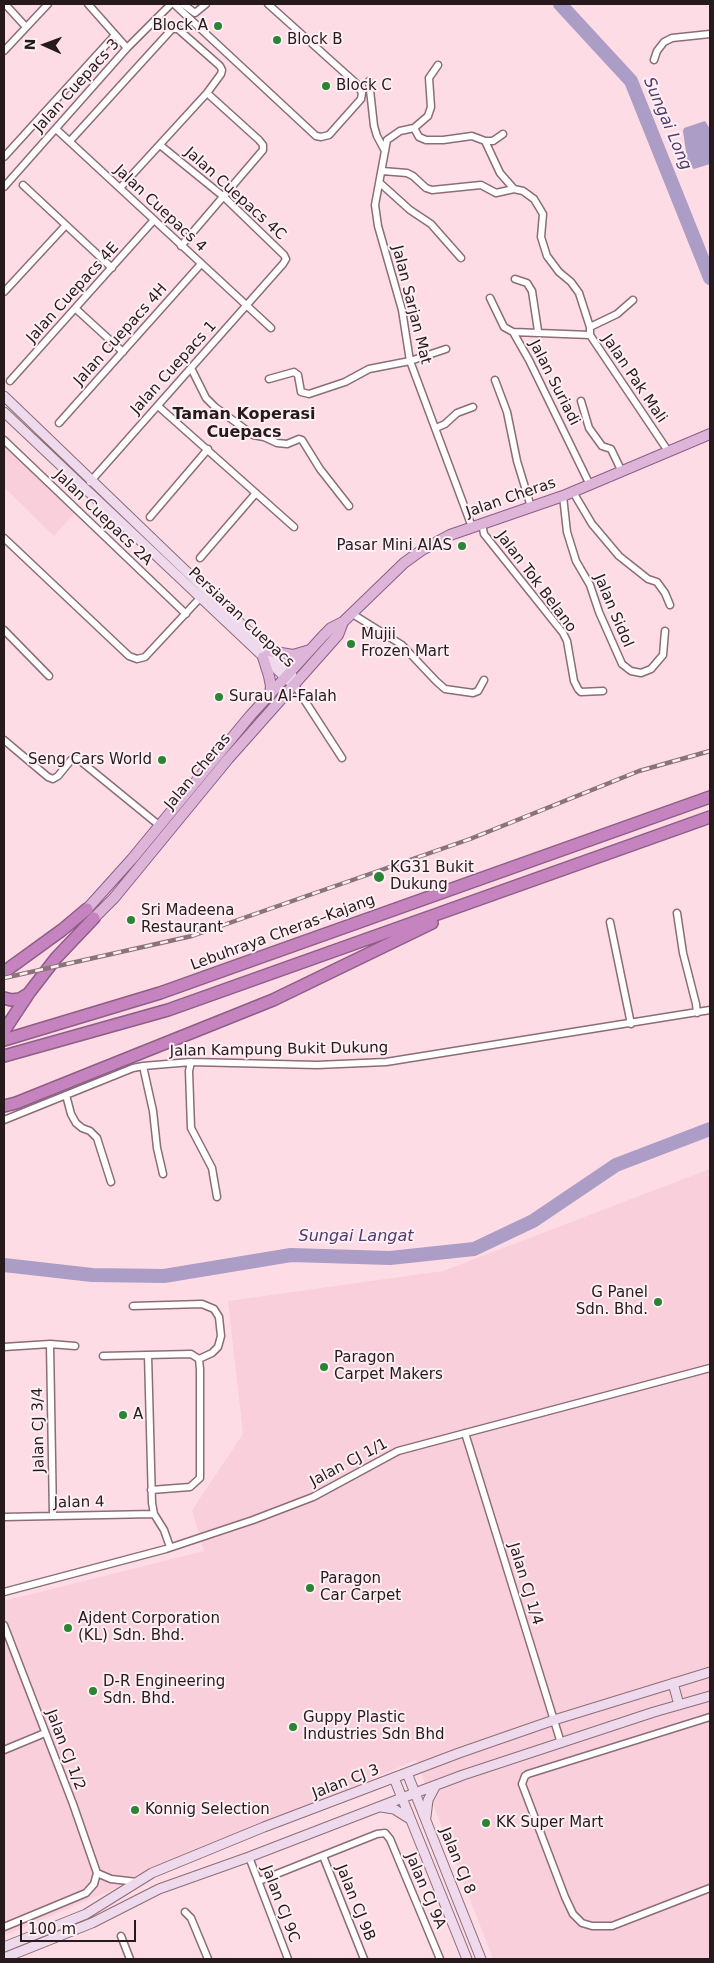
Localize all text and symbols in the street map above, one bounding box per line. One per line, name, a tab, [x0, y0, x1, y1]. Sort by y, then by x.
place label: Block A	[152, 17, 208, 35]
north arrow	[20, 20, 70, 70]
marker: Block A	[212, 20, 224, 32]
place label: Block B	[287, 31, 343, 49]
marker: Block B	[271, 34, 283, 46]
street label: Jalan Cuepacs 3	[30, 36, 124, 136]
text: N	[22, 38, 38, 51]
water label: Sungai Long	[639, 75, 695, 173]
place label: Block C	[336, 77, 392, 95]
marker: Block C	[320, 80, 332, 92]
street label: Jalan Cuepacs 4C	[181, 144, 289, 244]
street label: Jalan Cuepacs 4	[110, 162, 210, 256]
street label: Jalan Cuepacs 4E	[23, 239, 123, 347]
street label: Jalan Sarjan Mat	[388, 244, 434, 366]
street label: Jalan Cuepacs 4H	[71, 280, 171, 390]
street label: Jalan Cuepacs 1	[127, 318, 221, 418]
street label: Jalan Pak Mali	[598, 331, 670, 427]
street label: Jalan Suriadi	[525, 337, 583, 429]
district label: Taman Koperasi Cuepacs	[172, 405, 316, 443]
street label: Jalan Cuepacs 2A	[50, 466, 156, 570]
street label: Jalan Cheras	[464, 474, 558, 522]
street label: Jalan Tok Belano	[492, 528, 580, 636]
place label: Pasar Mini AIAS	[336, 537, 452, 555]
marker: Pasar Mini AIAS	[456, 540, 468, 552]
street label: Persiaran Cuepacs	[184, 564, 298, 672]
street label: Jalan Sidol	[590, 572, 636, 650]
place label: Mujii Frozen Mart	[361, 626, 449, 661]
marker: Mujii Frozen Mart	[345, 638, 357, 650]
place label: Surau Al-Falah	[229, 688, 337, 706]
marker: Surau Al-Falah	[213, 691, 225, 703]
street label: Jalan Cheras	[161, 730, 235, 814]
place label: Seng Cars World	[28, 751, 152, 769]
marker: Seng Cars World	[156, 754, 168, 766]
place label: KG31 Bukit Dukung	[390, 859, 474, 894]
marker: KG31 Bukit Dukung	[372, 870, 386, 884]
street label: Lebuhraya Cheras–Kajang	[188, 891, 378, 975]
place label: Sri Madeena Restaurant	[141, 902, 234, 937]
marker: Sri Madeena Restaurant	[125, 914, 137, 926]
street label: Jalan Kampung Bukit Dukung	[170, 1039, 388, 1061]
water label: Sungai Langat	[298, 1227, 414, 1247]
place label: G Panel Sdn. Bhd.	[576, 1284, 648, 1319]
marker: G Panel Sdn. Bhd.	[652, 1296, 664, 1308]
place label: Paragon Carpet Makers	[334, 1349, 443, 1384]
marker: Paragon Carpet Makers	[318, 1361, 330, 1373]
street label: Jalan CJ 3/4	[29, 1387, 49, 1473]
place label: A	[133, 1406, 143, 1424]
marker: A	[117, 1409, 129, 1421]
street label: Jalan CJ 1/1	[307, 1435, 391, 1491]
street label: Jalan 4	[53, 1494, 105, 1512]
street label: Jalan CJ 1/4	[504, 1541, 546, 1627]
place label: Paragon Car Carpet	[320, 1570, 401, 1605]
marker: Paragon Car Carpet	[304, 1582, 316, 1594]
place label: Ajdent Corporation (KL) Sdn. Bhd.	[78, 1610, 220, 1645]
marker: Ajdent Corporation (KL) Sdn. Bhd.	[62, 1622, 74, 1634]
place label: D-R Engineering Sdn. Bhd.	[103, 1673, 225, 1708]
marker: D-R Engineering Sdn. Bhd.	[87, 1685, 99, 1697]
street label: Jalan CJ 1/2	[41, 1707, 89, 1793]
place label: Guppy Plastic Industries Sdn Bhd	[303, 1709, 444, 1744]
marker: Guppy Plastic Industries Sdn Bhd	[287, 1721, 299, 1733]
street label: Jalan CJ 3	[310, 1761, 382, 1803]
place label: Konnig Selection	[145, 1801, 270, 1819]
marker: Konnig Selection	[129, 1804, 141, 1816]
place label: KK Super Mart	[496, 1814, 603, 1832]
marker: KK Super Mart	[480, 1817, 492, 1829]
street label: Jalan CJ 8	[435, 1825, 479, 1897]
street label: Jalan CJ 9A	[401, 1850, 449, 1932]
street label: Jalan CJ 9B	[332, 1862, 378, 1944]
street label: Jalan CJ 9C	[257, 1863, 303, 1945]
scale bar	[22, 1910, 139, 1942]
text: 100 m	[28, 1920, 76, 1938]

